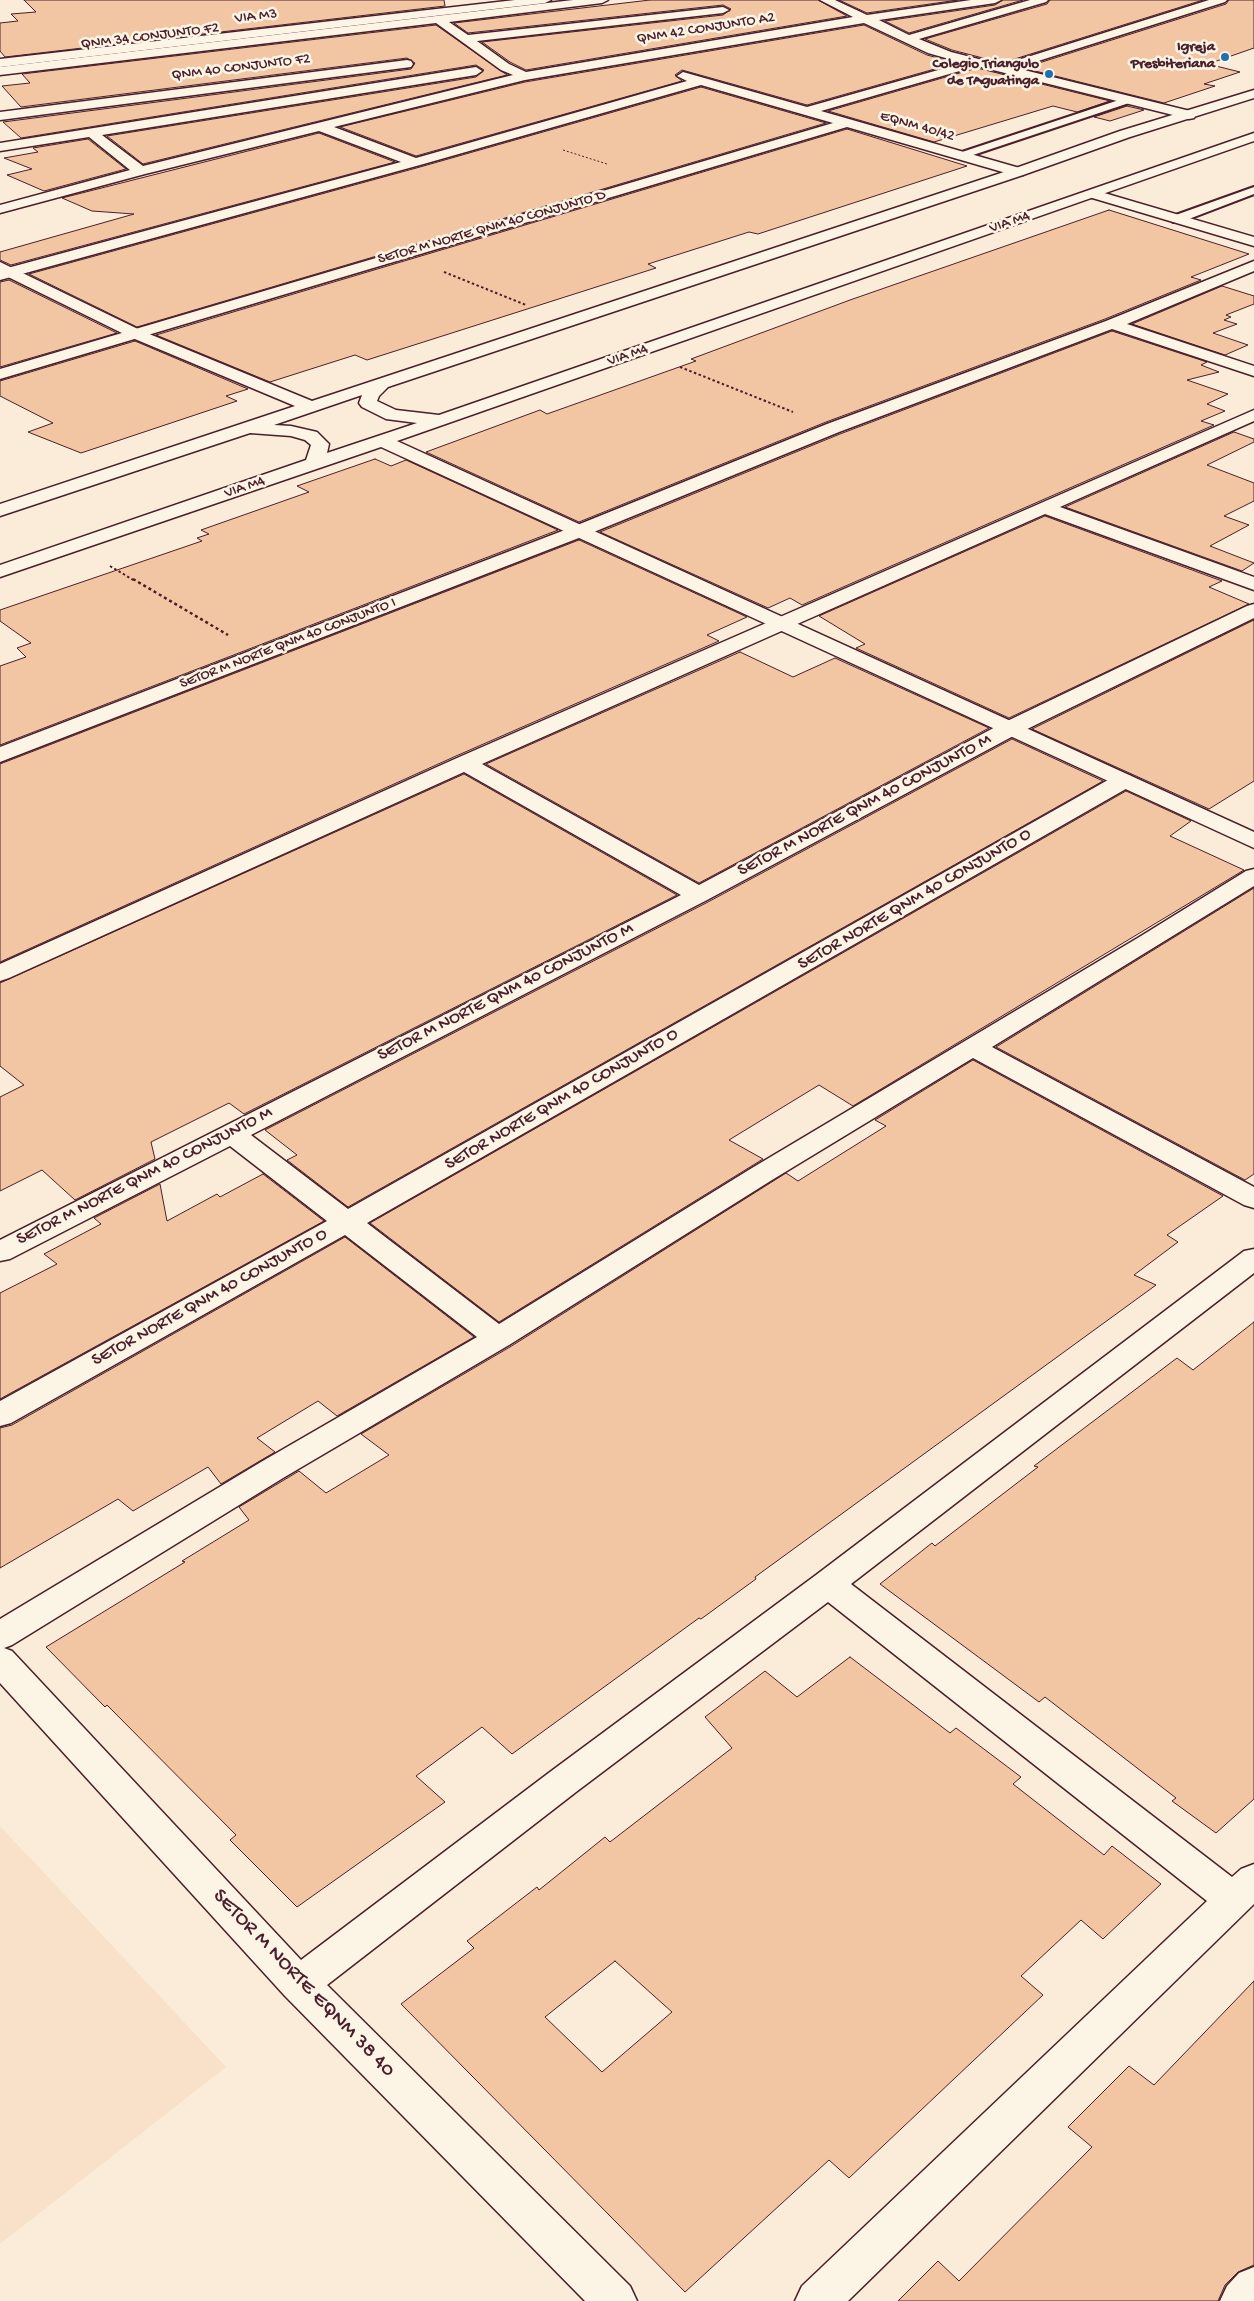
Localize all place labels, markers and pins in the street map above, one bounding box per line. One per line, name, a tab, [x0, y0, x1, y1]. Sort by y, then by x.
place label: Igreja Presbiteriana	[1131, 39, 1215, 74]
marker: Igreja Presbiteriana	[1219, 51, 1231, 63]
place label: Colegio Triangulo de TAguatinga	[932, 56, 1039, 91]
marker: Colegio Triangulo de TAguatinga	[1043, 68, 1055, 80]

